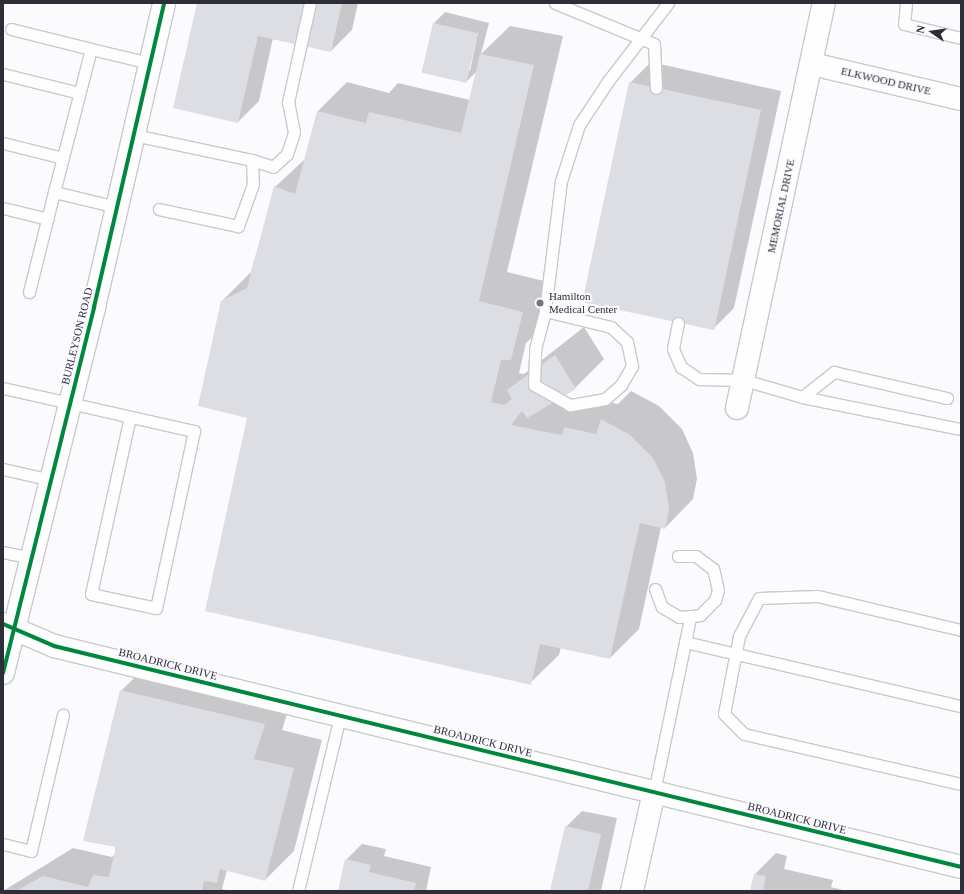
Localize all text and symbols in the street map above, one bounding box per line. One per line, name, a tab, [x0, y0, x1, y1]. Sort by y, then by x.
north arrow	[912, 12, 952, 52]
text: N	[914, 24, 927, 35]
street label: ELKWOOD DRIVE	[840, 64, 932, 98]
street label: MEMORIAL DRIVE	[765, 158, 797, 254]
street label: BURLEYSON ROAD	[59, 286, 95, 386]
place label: Hamilton Medical Center	[549, 290, 617, 316]
marker: Hamilton Medical Center	[534, 297, 546, 309]
street label: BROADRICK DRIVE	[117, 645, 219, 683]
street label: BROADRICK DRIVE	[432, 722, 534, 760]
street label: BROADRICK DRIVE	[746, 799, 848, 837]

